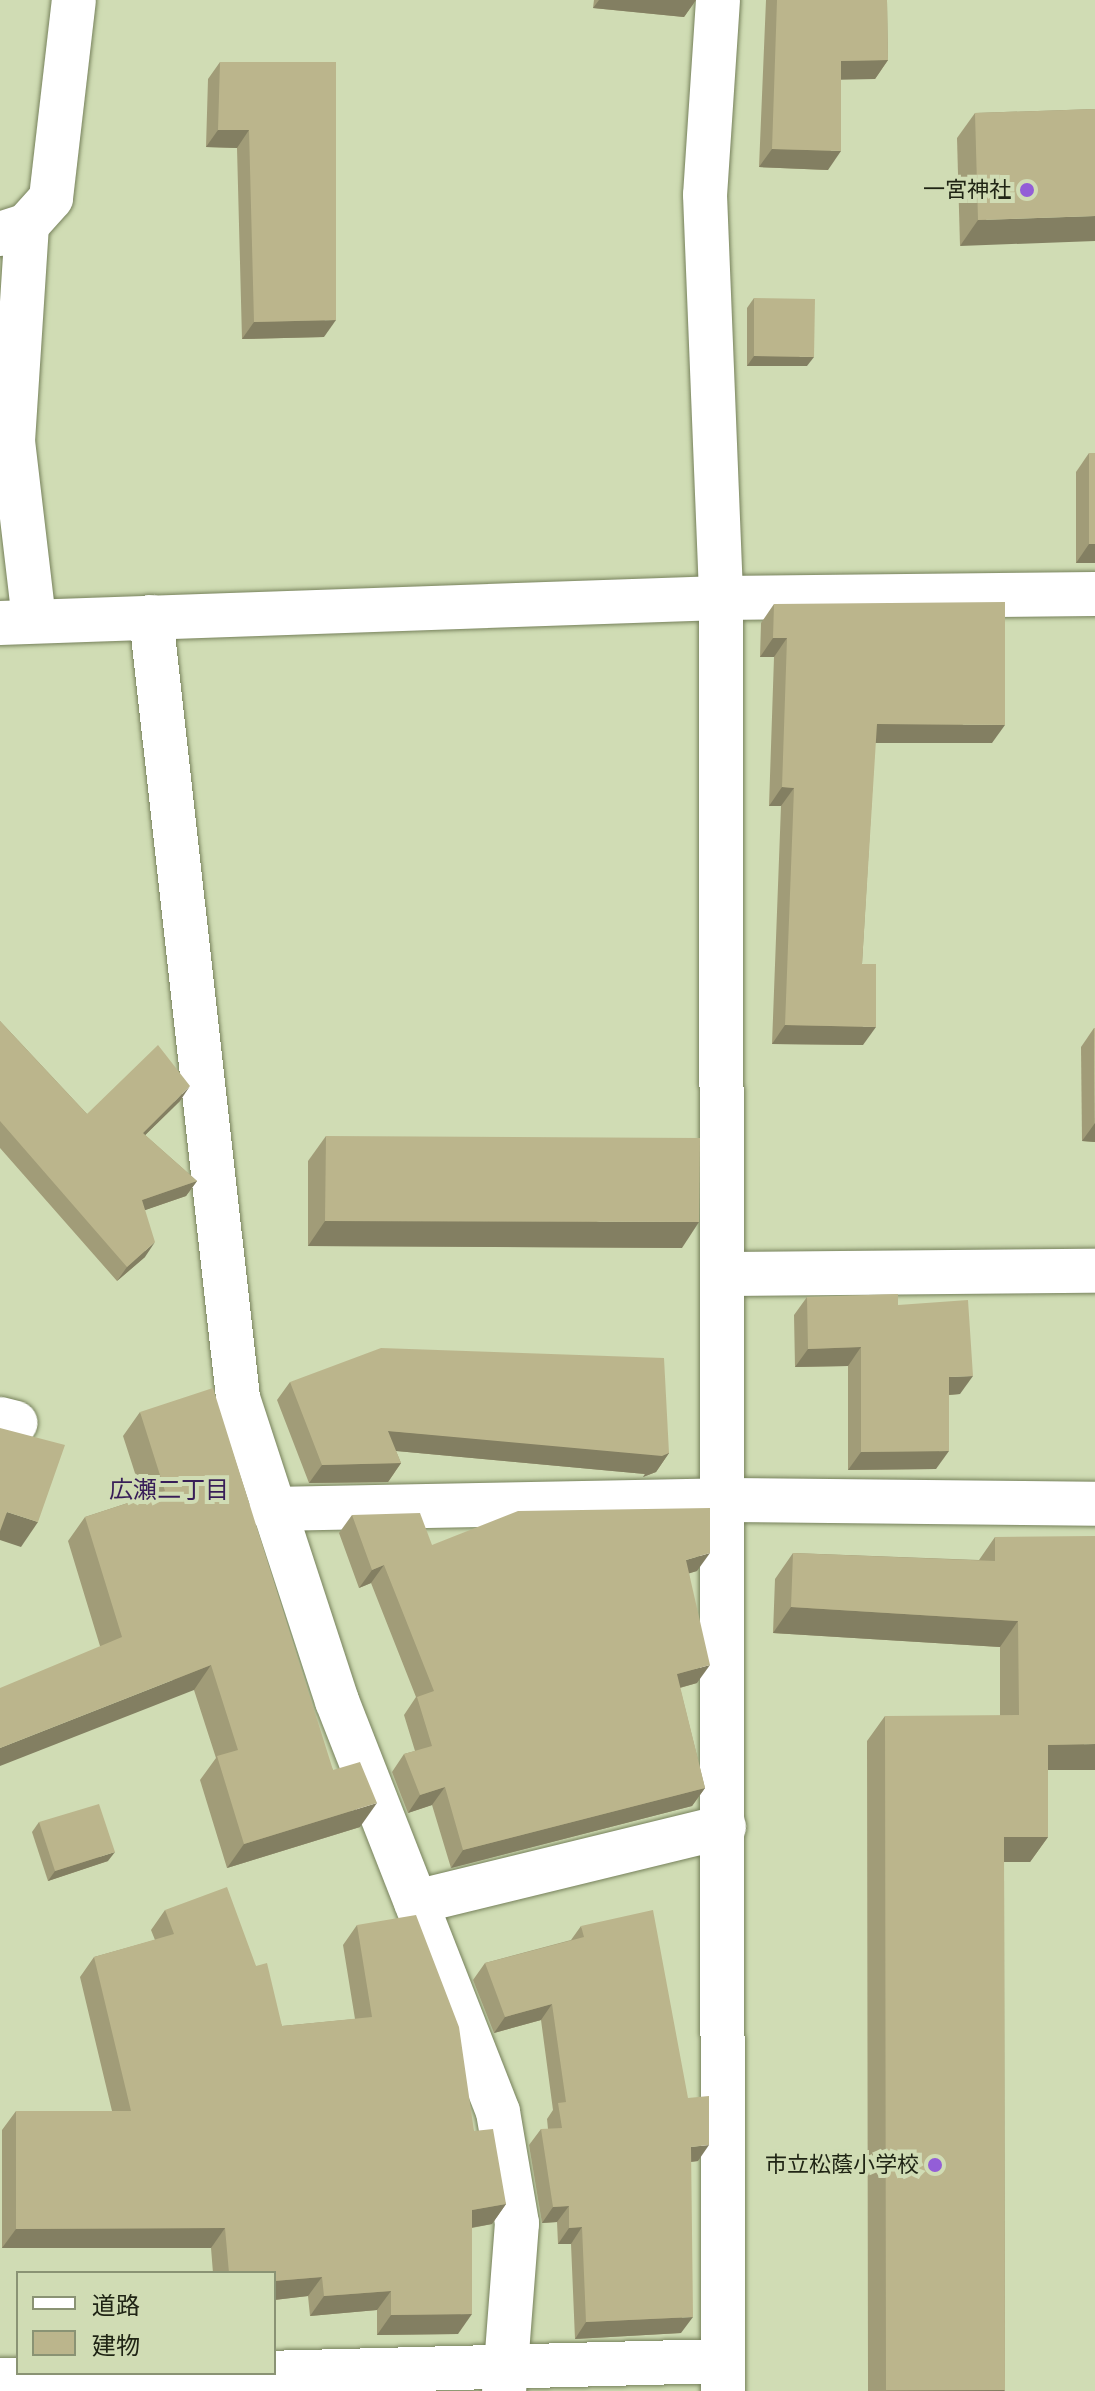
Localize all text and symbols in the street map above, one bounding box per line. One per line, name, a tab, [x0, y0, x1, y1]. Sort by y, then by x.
place label: 一宮神社	[923, 177, 1011, 203]
marker: 一宮神社	[1018, 181, 1036, 199]
district label: 広瀬二丁目	[109, 1476, 229, 1504]
place label: 市立松蔭小学校	[765, 2152, 919, 2178]
marker: 市立松蔭小学校	[926, 2156, 944, 2174]
legend	[16, 2271, 276, 2375]
text: 道路	[92, 2291, 140, 2320]
text: 建物	[92, 2331, 140, 2360]

